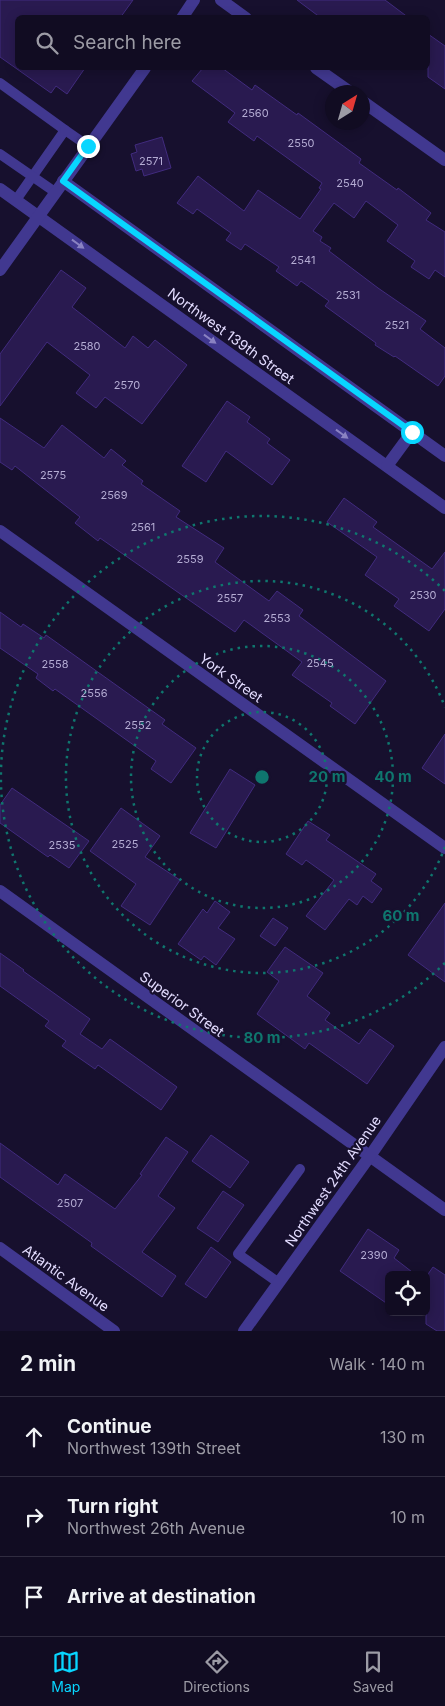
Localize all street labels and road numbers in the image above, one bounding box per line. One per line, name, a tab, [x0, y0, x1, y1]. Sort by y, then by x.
street label: Northwest 139th Street	[165, 284, 298, 387]
street label: York Street	[196, 650, 267, 706]
street label: Superior Street	[137, 967, 228, 1040]
street label: Northwest 24th Avenue	[281, 1112, 384, 1249]
street label: Atlantic Avenue	[20, 1241, 113, 1315]

